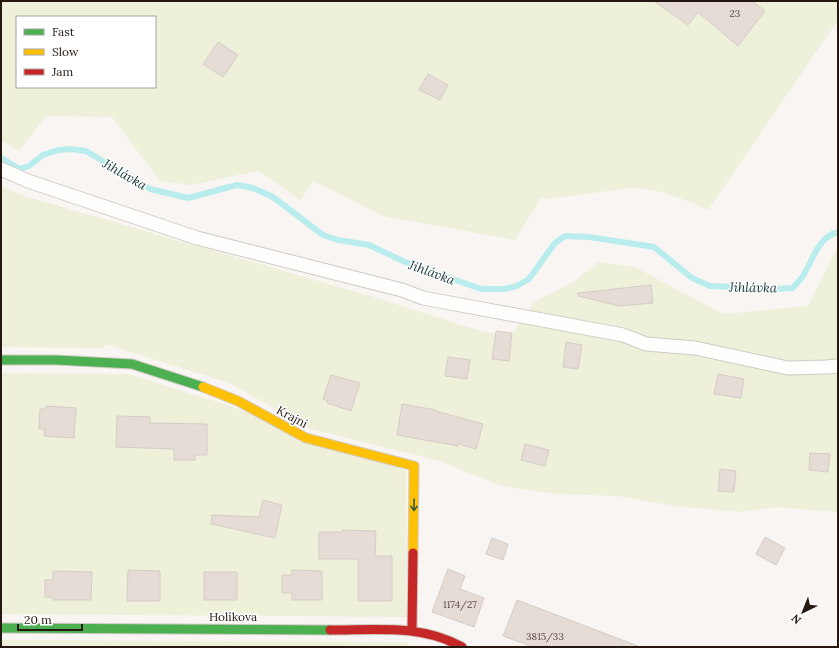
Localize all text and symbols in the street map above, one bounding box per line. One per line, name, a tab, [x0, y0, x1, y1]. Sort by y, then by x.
house number: 23	[730, 7, 741, 20]
legend	[16, 16, 156, 88]
text: Fast	[52, 24, 75, 39]
text: Slow	[52, 44, 79, 59]
text: Jam	[51, 64, 73, 79]
water label: Jihlávka	[99, 155, 151, 194]
water label: Jihlávka	[405, 256, 458, 289]
water label: Jihlávka	[728, 279, 778, 296]
street label: Krajní	[274, 402, 310, 431]
one-way arrow	[410, 498, 418, 511]
north arrow	[783, 592, 823, 632]
house number: 1174/27	[443, 598, 477, 611]
scale bar	[18, 606, 82, 632]
street label: Holíkova	[209, 609, 257, 624]
text: N	[788, 611, 804, 627]
text: 20 m	[24, 612, 52, 627]
house number: 3815/33	[526, 630, 564, 643]

